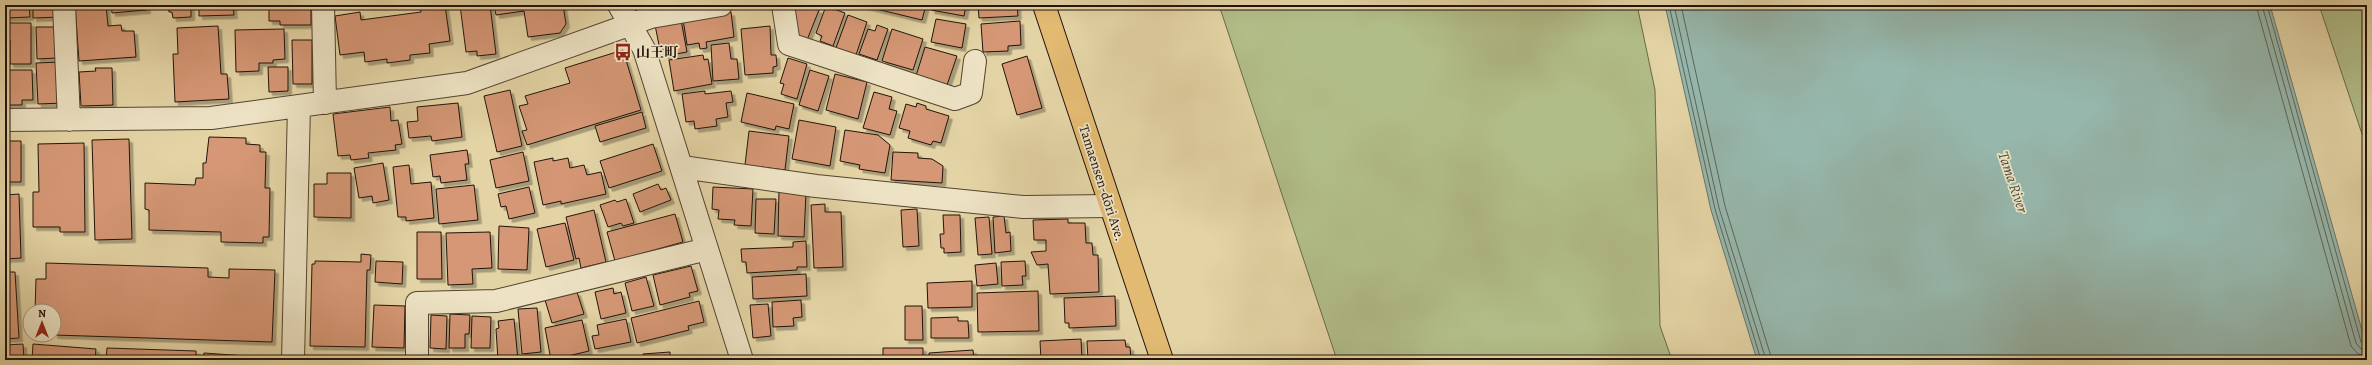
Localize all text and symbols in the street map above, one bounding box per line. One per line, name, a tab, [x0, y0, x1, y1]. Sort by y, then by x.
bus stop icon: 山王町	[613, 42, 633, 62]
place label: 山王町	[636, 43, 679, 62]
street label: Tamaensen-dōri Ave.	[1074, 122, 1130, 244]
water label: Tama River	[1993, 149, 2033, 216]
north arrow	[22, 303, 62, 343]
text: N	[38, 306, 46, 321]

